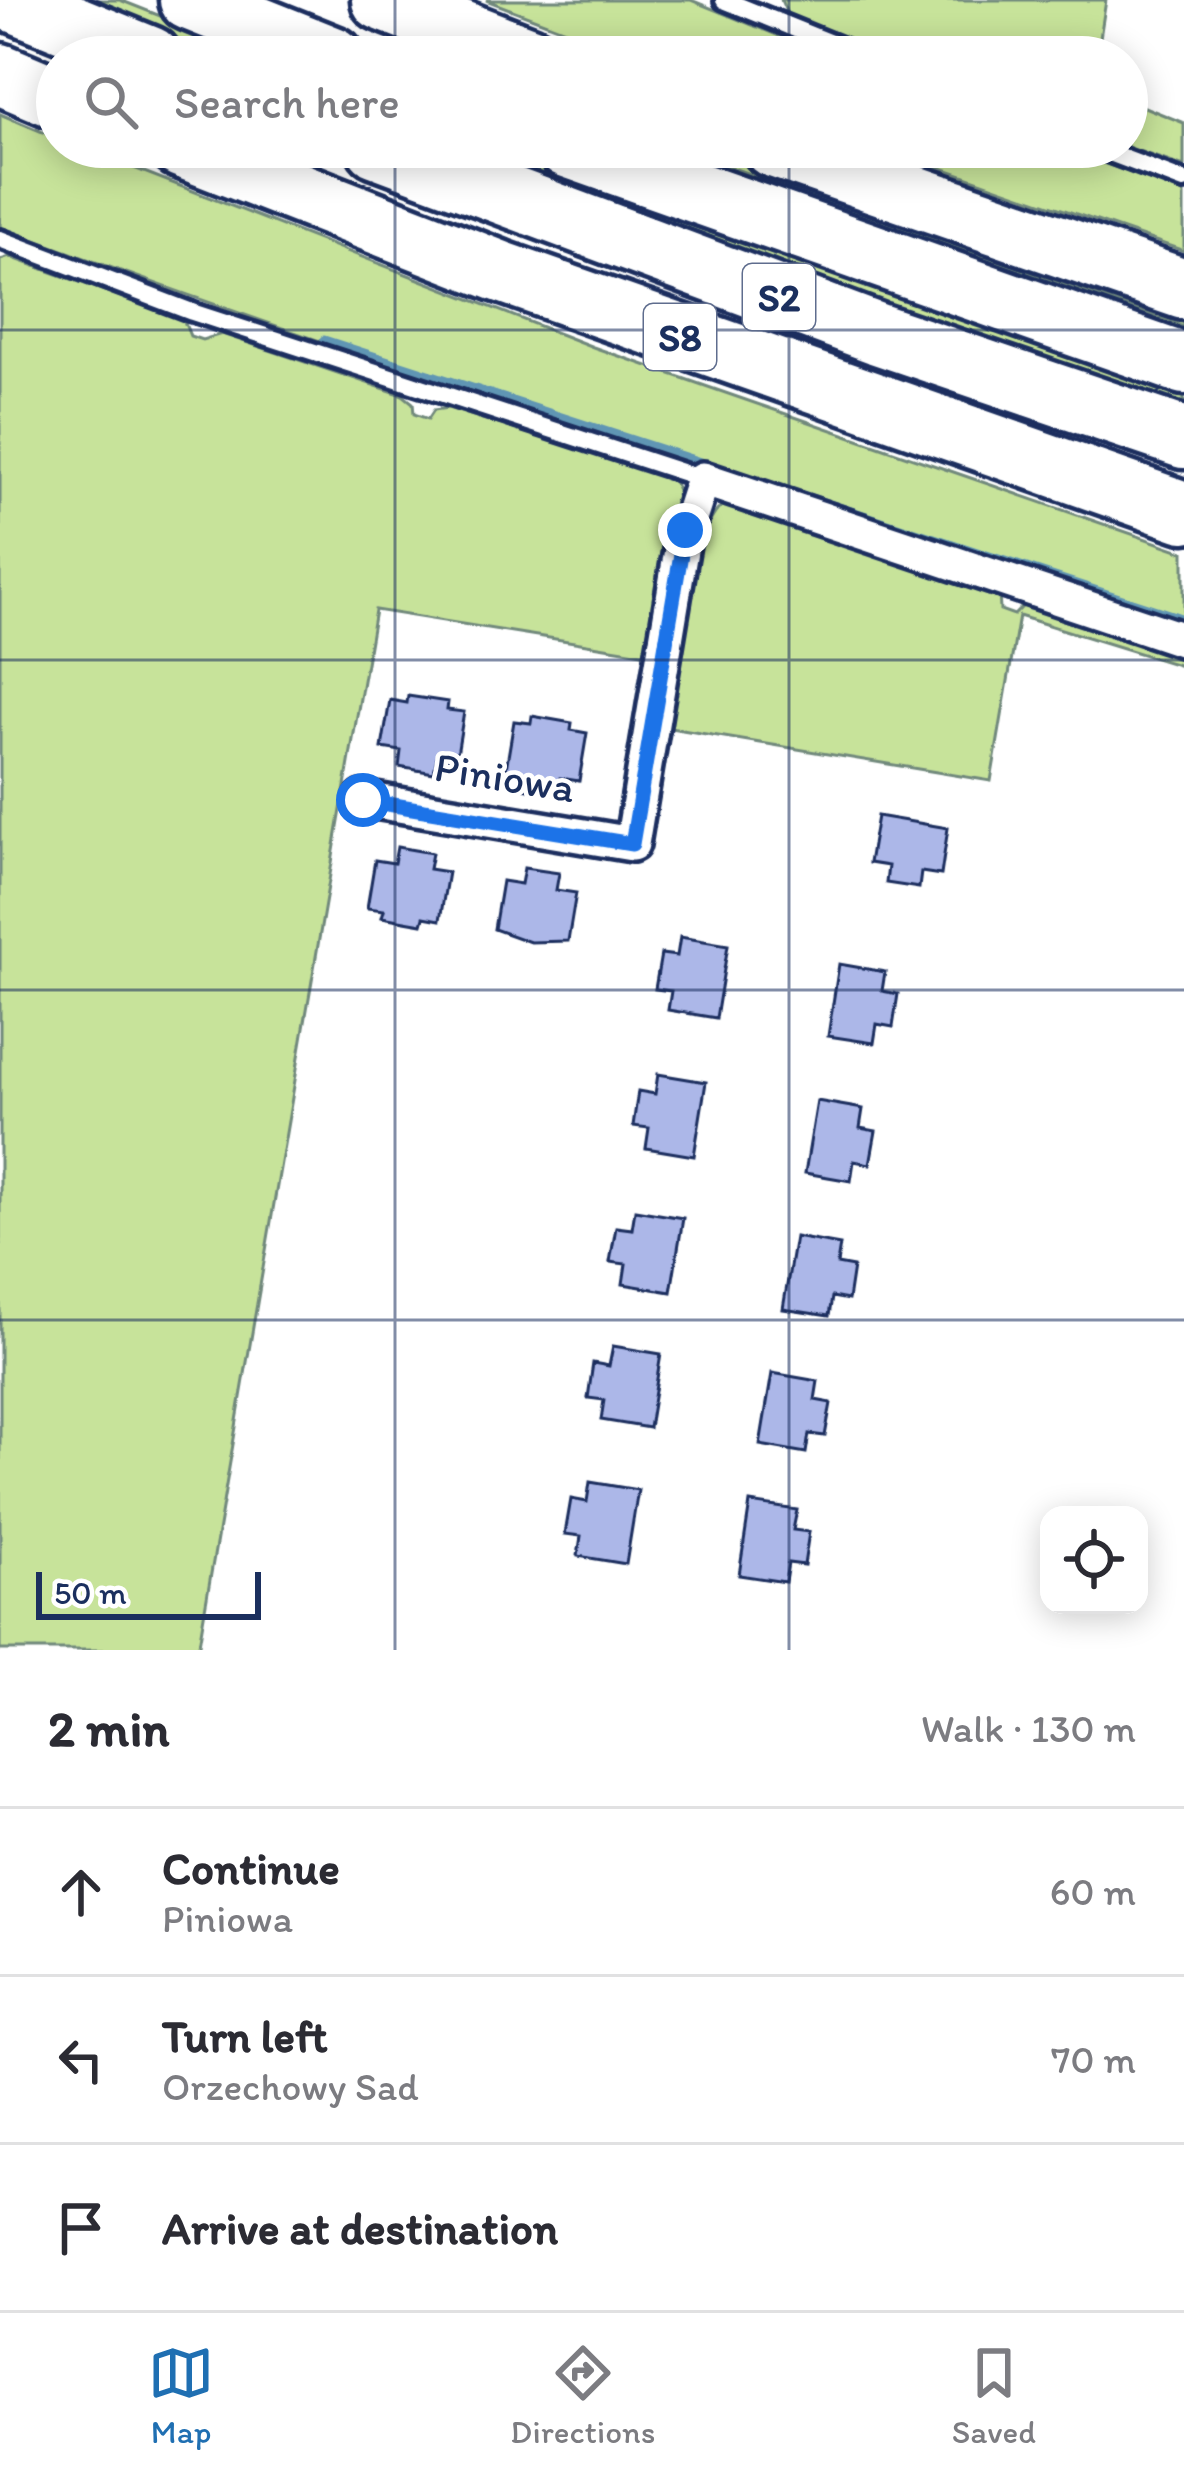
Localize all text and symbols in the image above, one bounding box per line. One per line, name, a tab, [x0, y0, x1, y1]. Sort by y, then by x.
search box	[36, 36, 1148, 168]
icon: search	[78, 69, 144, 135]
text: Search here	[174, 75, 400, 129]
road number: S2	[743, 264, 815, 330]
road number: S8	[644, 304, 716, 370]
route end	[658, 503, 712, 557]
street label: Piniowa	[431, 741, 579, 813]
route start	[336, 773, 390, 827]
map controls	[1040, 1506, 1148, 1614]
button: locate	[1040, 1506, 1148, 1614]
scale bar	[36, 1566, 261, 1619]
text: 50 m	[54, 1573, 127, 1612]
text: 2 min	[48, 1698, 169, 1759]
text: Walk · 130 m	[921, 1705, 1136, 1752]
text: Continue	[162, 1841, 340, 1895]
icon: ahead	[48, 1859, 114, 1925]
text: 60 m	[1050, 1868, 1136, 1915]
text: Piniowa	[162, 1895, 293, 1942]
text: Turn left	[162, 2009, 328, 2063]
icon: left	[48, 2027, 114, 2093]
text: 70 m	[1051, 2036, 1136, 2083]
text: Orzechowy Sad	[162, 2063, 419, 2110]
icon: arrive	[48, 2195, 114, 2261]
text: Arrive at destination	[162, 2201, 558, 2255]
tab: Map	[148, 2340, 214, 2451]
tab: Directions	[510, 2340, 655, 2451]
tab: Saved	[952, 2340, 1036, 2451]

